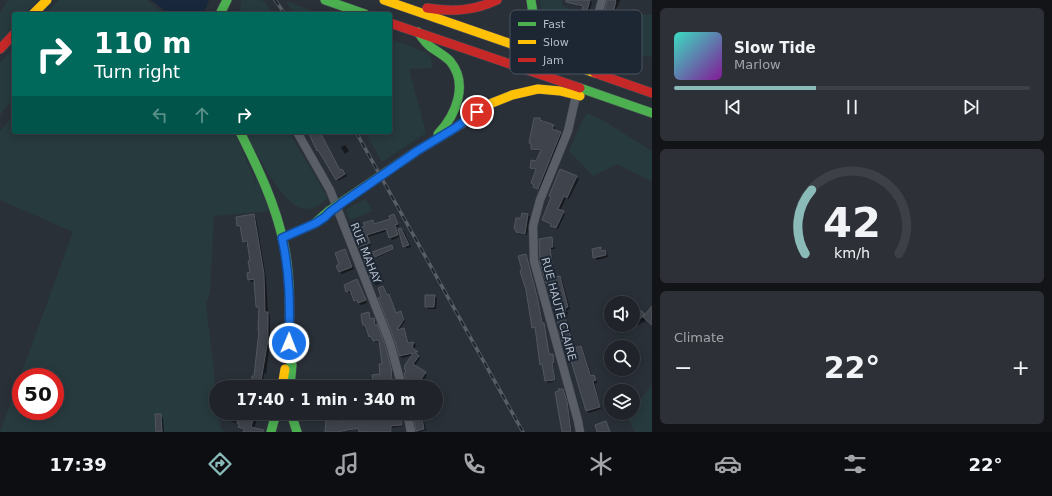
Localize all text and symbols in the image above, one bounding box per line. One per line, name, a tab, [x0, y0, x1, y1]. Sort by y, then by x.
legend	[510, 10, 642, 74]
text: Fast	[543, 18, 566, 31]
text: 110 m	[94, 27, 191, 60]
icon: right	[28, 28, 80, 80]
text: Slow	[543, 36, 569, 49]
text: Slow Tide	[734, 39, 816, 57]
text: Jam	[542, 54, 564, 67]
text: Marlow	[734, 57, 781, 72]
text: Turn right	[94, 61, 180, 82]
pin	[460, 95, 494, 129]
icon: previous	[722, 96, 744, 118]
icon: pause	[841, 96, 863, 118]
icon: next	[960, 96, 982, 118]
icon: arrive	[466, 101, 488, 123]
icon: left	[149, 104, 171, 126]
icon: ahead	[191, 104, 213, 126]
icon: right	[233, 104, 255, 126]
text: 42	[823, 198, 881, 247]
street label: RUE MAHAY	[347, 221, 384, 286]
text: km/h	[834, 245, 870, 261]
street label: RUE HAUTE CLAIRE	[538, 256, 579, 362]
map controls	[604, 296, 640, 420]
button: sound	[604, 296, 640, 332]
position arrow	[268, 322, 310, 364]
text: Climate	[674, 330, 724, 345]
button: search	[604, 340, 640, 376]
text: 22°	[824, 350, 880, 385]
text: −	[674, 355, 692, 380]
text: +	[1012, 355, 1030, 380]
speed limit sign: 50	[12, 368, 64, 420]
button: layers	[604, 384, 640, 420]
text: 17:40 · 1 min · 340 m	[236, 391, 416, 409]
icon: directions	[206, 450, 234, 478]
icon: music	[333, 450, 361, 478]
icon: phone	[460, 450, 488, 478]
icon: climate	[587, 450, 615, 478]
icon: car	[714, 450, 742, 478]
icon: filters	[841, 450, 869, 478]
text: 17:39	[50, 454, 107, 475]
text: 22°	[968, 454, 1002, 475]

